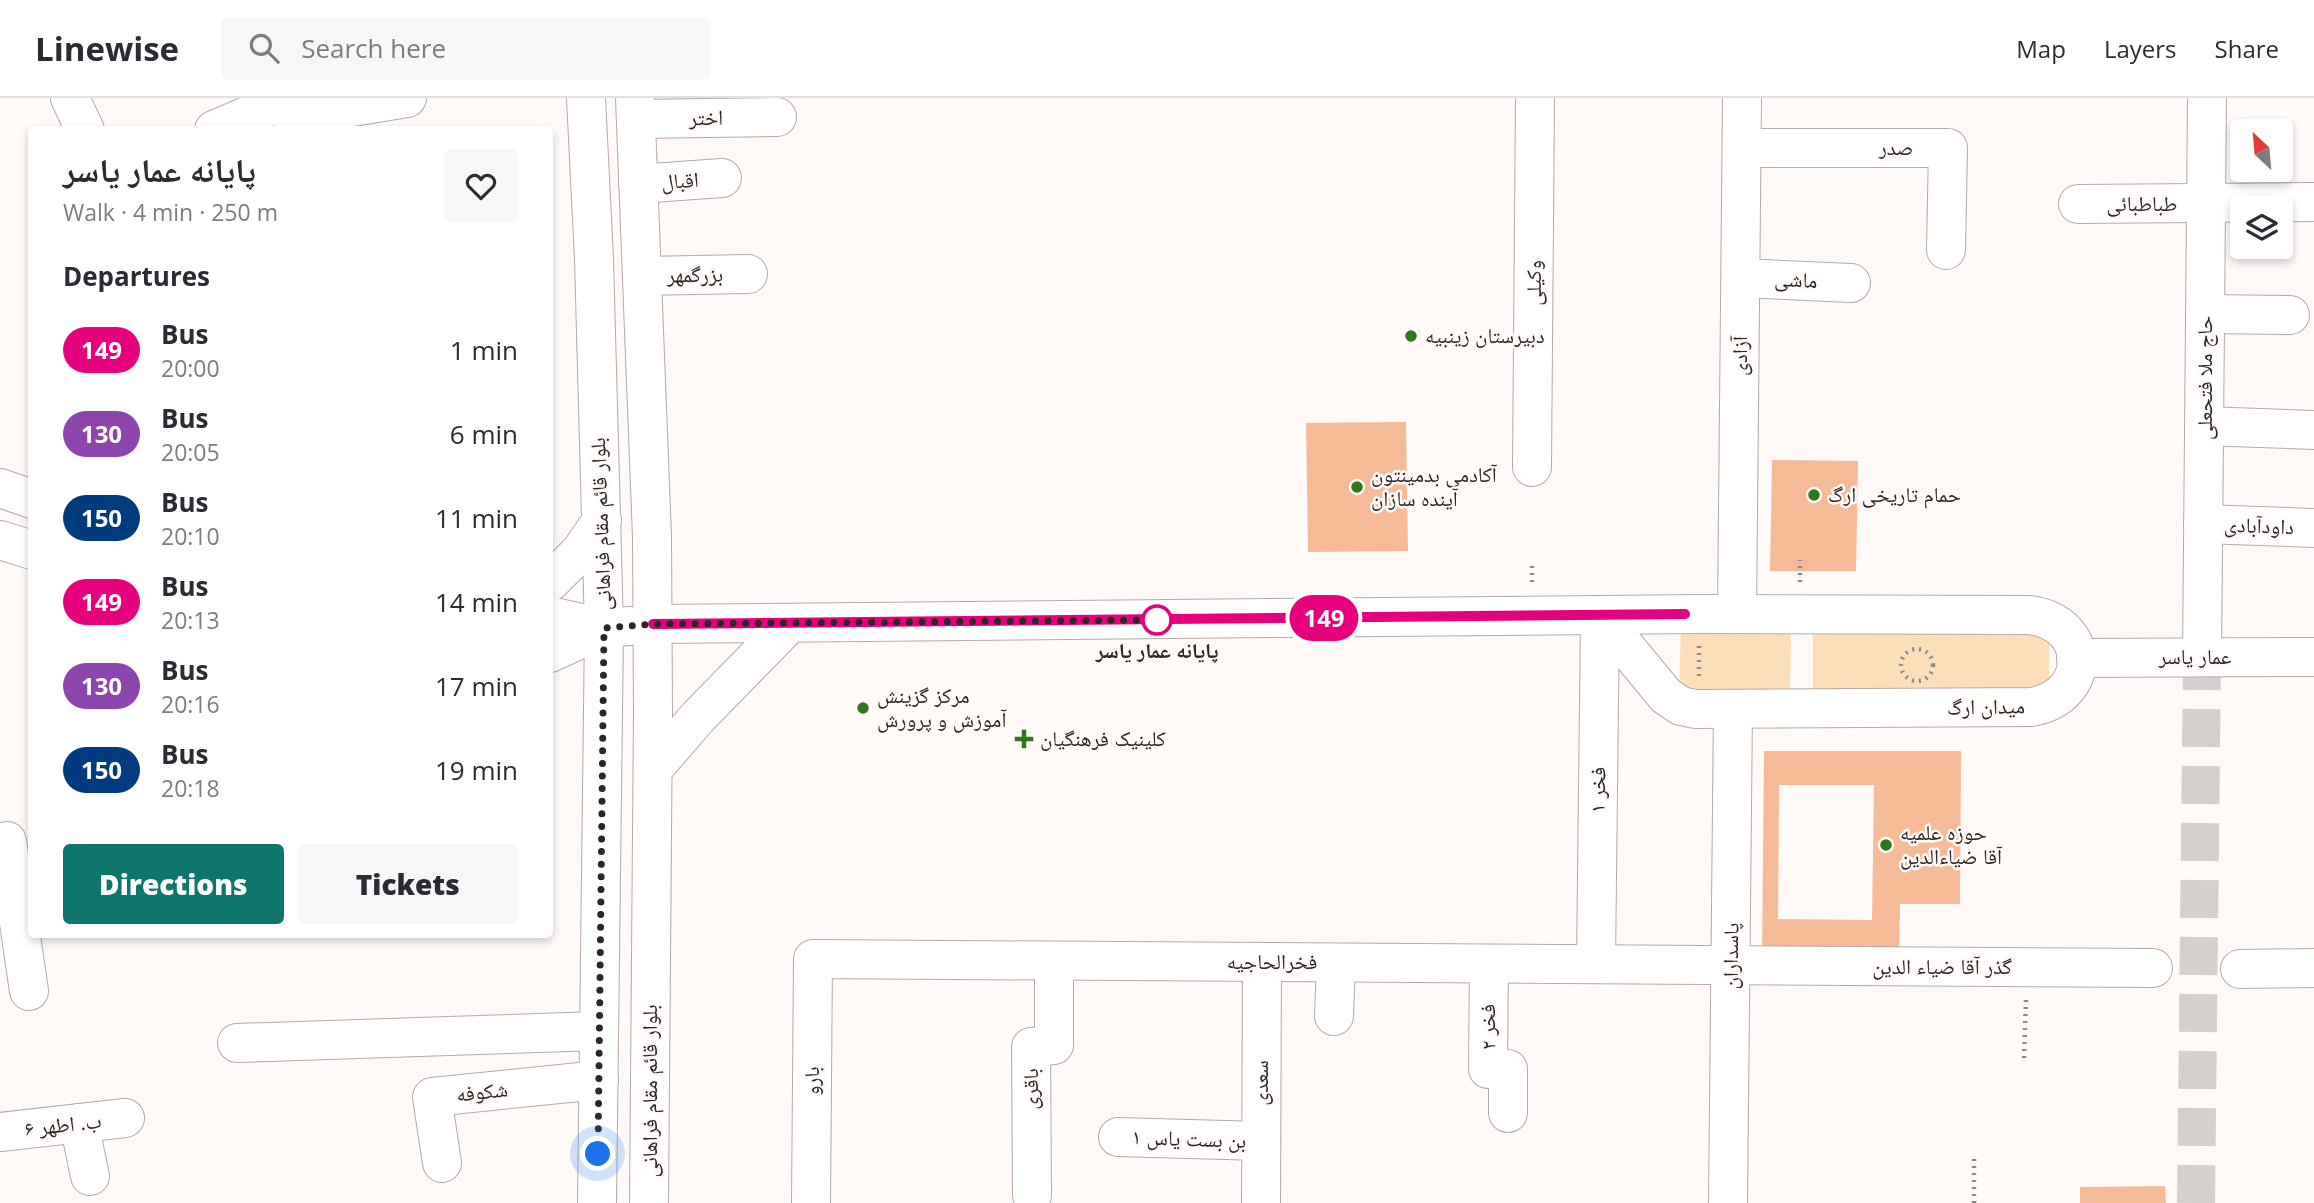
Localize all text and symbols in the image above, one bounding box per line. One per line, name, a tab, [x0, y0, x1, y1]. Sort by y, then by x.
search box	[221, 17, 711, 80]
text: Linewise	[35, 26, 179, 71]
icon: search	[245, 29, 283, 67]
text: Search here	[301, 30, 446, 66]
text: Map	[2016, 32, 2066, 65]
text: Layers	[2104, 32, 2177, 65]
text: Share	[2215, 32, 2279, 65]
street label: اختر	[688, 103, 723, 131]
north arrow	[2230, 119, 2292, 182]
map controls	[2230, 119, 2293, 259]
street label: صدر	[1878, 133, 1913, 161]
text: پایانه عمار یاسر	[63, 147, 256, 192]
button: heart	[444, 149, 518, 223]
street label: اقبال	[660, 165, 700, 195]
street label: طباطبائی	[2107, 189, 2177, 217]
text: Walk · 4 min · 250 m	[63, 196, 278, 228]
button: layers	[2230, 196, 2293, 259]
text: Departures	[63, 258, 210, 294]
street label: بزرگمهر	[666, 260, 723, 289]
street label: وکیلی	[1519, 260, 1547, 306]
street label: ماشی	[1774, 264, 1818, 294]
text: Bus	[161, 316, 208, 352]
street label: حاج ملا فتحعلی	[2190, 316, 2218, 440]
place label: دبیرستان زینبیه	[1425, 321, 1545, 349]
marker: دبیرستان زینبیه	[1403, 328, 1419, 344]
text: 1 min	[450, 332, 518, 368]
text: 149	[81, 333, 122, 366]
street label: آزادی	[1725, 335, 1753, 376]
text: 20:00	[161, 352, 220, 384]
text: Bus	[161, 400, 208, 436]
text: 6 min	[450, 416, 518, 452]
text: 130	[81, 417, 122, 450]
text: 20:05	[161, 436, 220, 468]
street label: بلوار قائم مقام فراهانی	[583, 437, 618, 611]
place label: آکادمی بدمینتون آینده سازان	[1371, 460, 1498, 512]
marker: آکادمی بدمینتون آینده سازان	[1349, 479, 1365, 495]
place label: حمام تاریخی ارگ	[1828, 480, 1961, 509]
text: Bus	[161, 484, 208, 520]
marker: حمام تاریخی ارگ	[1806, 487, 1822, 503]
text: 11 min	[435, 500, 518, 536]
text: 150	[81, 501, 122, 534]
street label: داودآبادی	[2224, 510, 2294, 540]
text: 20:10	[161, 520, 220, 552]
text: Bus	[161, 568, 208, 604]
text: 14 min	[435, 584, 518, 620]
text: 149	[81, 585, 122, 618]
line badge: 149	[1284, 595, 1364, 641]
text: 149	[1303, 601, 1345, 634]
text: 20:13	[161, 604, 220, 636]
marker: پایانه عمار یاسر	[1142, 605, 1172, 635]
place label: پایانه عمار یاسر	[1095, 636, 1218, 664]
street label: عمار یاسر	[2158, 642, 2232, 670]
text: Bus	[161, 652, 208, 688]
text: 17 min	[435, 668, 518, 704]
text: 130	[81, 669, 122, 702]
place label: مرکز گزینش آموزش و پرورش	[877, 681, 1007, 733]
text: 20:16	[161, 688, 220, 720]
street label: میدان ارگ	[1947, 691, 2025, 721]
marker: مرکز گزینش آموزش و پرورش	[855, 700, 871, 716]
place label: کلینیک فرهنگیان	[1040, 724, 1166, 752]
marker: کلینیک فرهنگیان	[1014, 729, 1034, 749]
text: Bus	[161, 736, 208, 772]
text: 19 min	[435, 752, 518, 788]
text: 150	[81, 753, 122, 786]
street label: فخر ۱	[1583, 767, 1611, 813]
text: 20:18	[161, 772, 220, 804]
place label: حوزه علمیه آقا ضیاءالدین	[1900, 818, 2003, 870]
marker: حوزه علمیه آقا ضیاءالدین	[1878, 837, 1894, 853]
button: Directions	[63, 844, 284, 924]
button: Tickets	[298, 844, 518, 924]
street label: پاسداران	[1715, 922, 1745, 990]
street label: فخرالحاجیه	[1227, 947, 1317, 975]
street label: گذر آقا ضیاء الدین	[1872, 952, 2012, 980]
street label: فخر ۲	[1473, 1004, 1501, 1050]
street label: بلوار قائم مقام فراهانی	[635, 1005, 664, 1177]
street label: سعدی	[1246, 1060, 1274, 1106]
street label: بارو	[797, 1066, 825, 1096]
street label: باقری	[1016, 1068, 1044, 1110]
street label: شکوفه	[455, 1074, 509, 1108]
street label: ب. اطهر ۶	[23, 1106, 103, 1142]
street label: بن بست یاس ۱	[1131, 1122, 1247, 1154]
your location	[580, 1136, 615, 1171]

